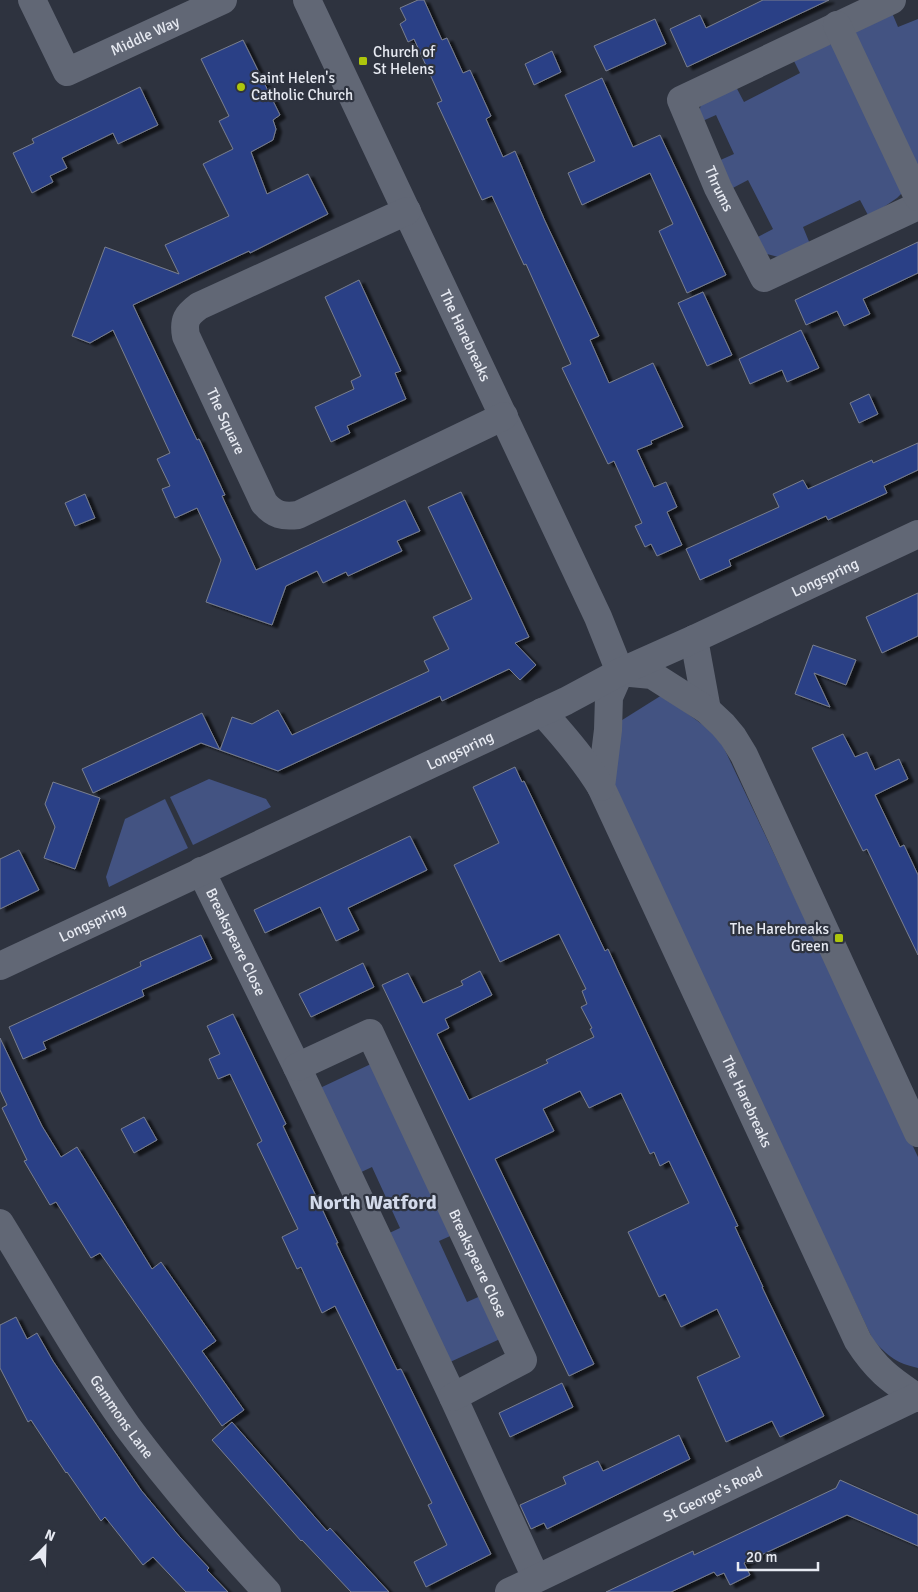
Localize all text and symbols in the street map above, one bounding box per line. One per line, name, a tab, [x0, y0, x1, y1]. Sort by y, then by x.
street label: Middle Way	[108, 12, 182, 60]
place label: Church of St Helens	[373, 43, 436, 78]
marker: Church of St Helens	[357, 55, 369, 67]
place label: Saint Helen's Catholic Church	[251, 69, 353, 104]
marker: Saint Helen's Catholic Church	[235, 81, 247, 93]
street label: Thrums	[701, 163, 738, 215]
street label: The Harebreaks	[436, 287, 495, 385]
street label: The Square	[203, 385, 249, 457]
street label: Longspring	[789, 554, 861, 601]
street label: Longspring	[424, 727, 496, 774]
street label: Breakspeare Close	[202, 885, 270, 999]
street label: Longspring	[56, 899, 129, 946]
place label: The Harebreaks Green	[730, 920, 829, 955]
marker: The Harebreaks Green	[833, 932, 845, 944]
street label: The Harebreaks	[718, 1053, 776, 1151]
district label: North Watford	[309, 1190, 437, 1215]
street label: Breakspeare Close	[445, 1206, 511, 1321]
street label: Gammons Lane	[86, 1372, 157, 1462]
street label: St George's Road	[660, 1463, 765, 1526]
north arrow	[20, 1522, 70, 1572]
text: N	[42, 1526, 58, 1545]
scale bar	[738, 1540, 818, 1572]
text: 20 m	[746, 1548, 777, 1566]

